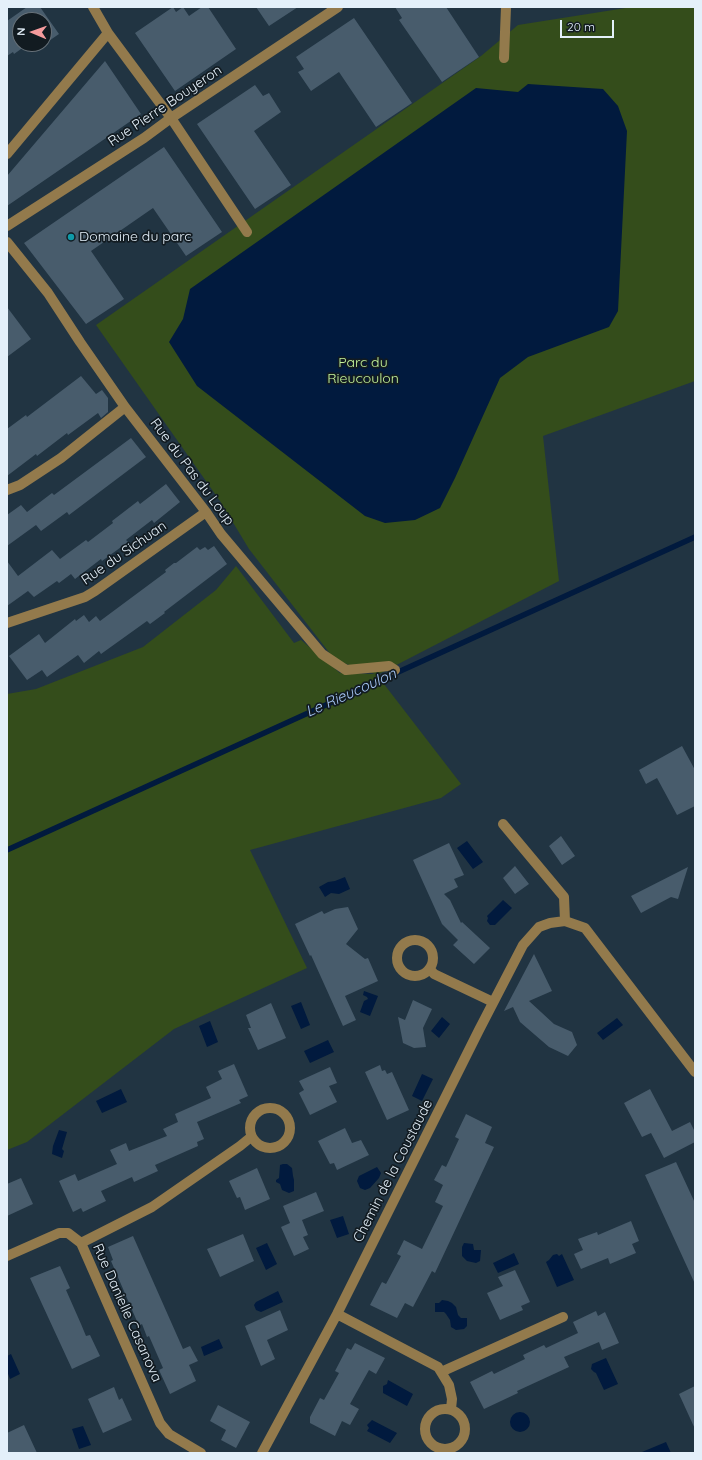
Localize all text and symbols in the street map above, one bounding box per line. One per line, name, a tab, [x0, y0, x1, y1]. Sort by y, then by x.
north arrow	[12, 12, 52, 52]
scale bar	[562, 12, 616, 38]
text: 20 m	[567, 19, 595, 34]
text: N	[14, 27, 28, 36]
street label: Rue Pierre Bouyeron	[105, 62, 225, 150]
place label: Domaine du parc	[79, 229, 192, 245]
marker: Domaine du parc	[66, 232, 76, 242]
park label: Parc du Rieucoulon	[327, 355, 399, 388]
street label: Rue du Pas du Loup	[146, 415, 238, 529]
street label: Rue du Sichuan	[78, 517, 170, 589]
water label: Le Rieucoulon	[303, 665, 399, 721]
street label: Chemin de la Coustaude	[350, 1097, 436, 1245]
street label: Rue Danielle Casanova	[89, 1241, 165, 1385]

